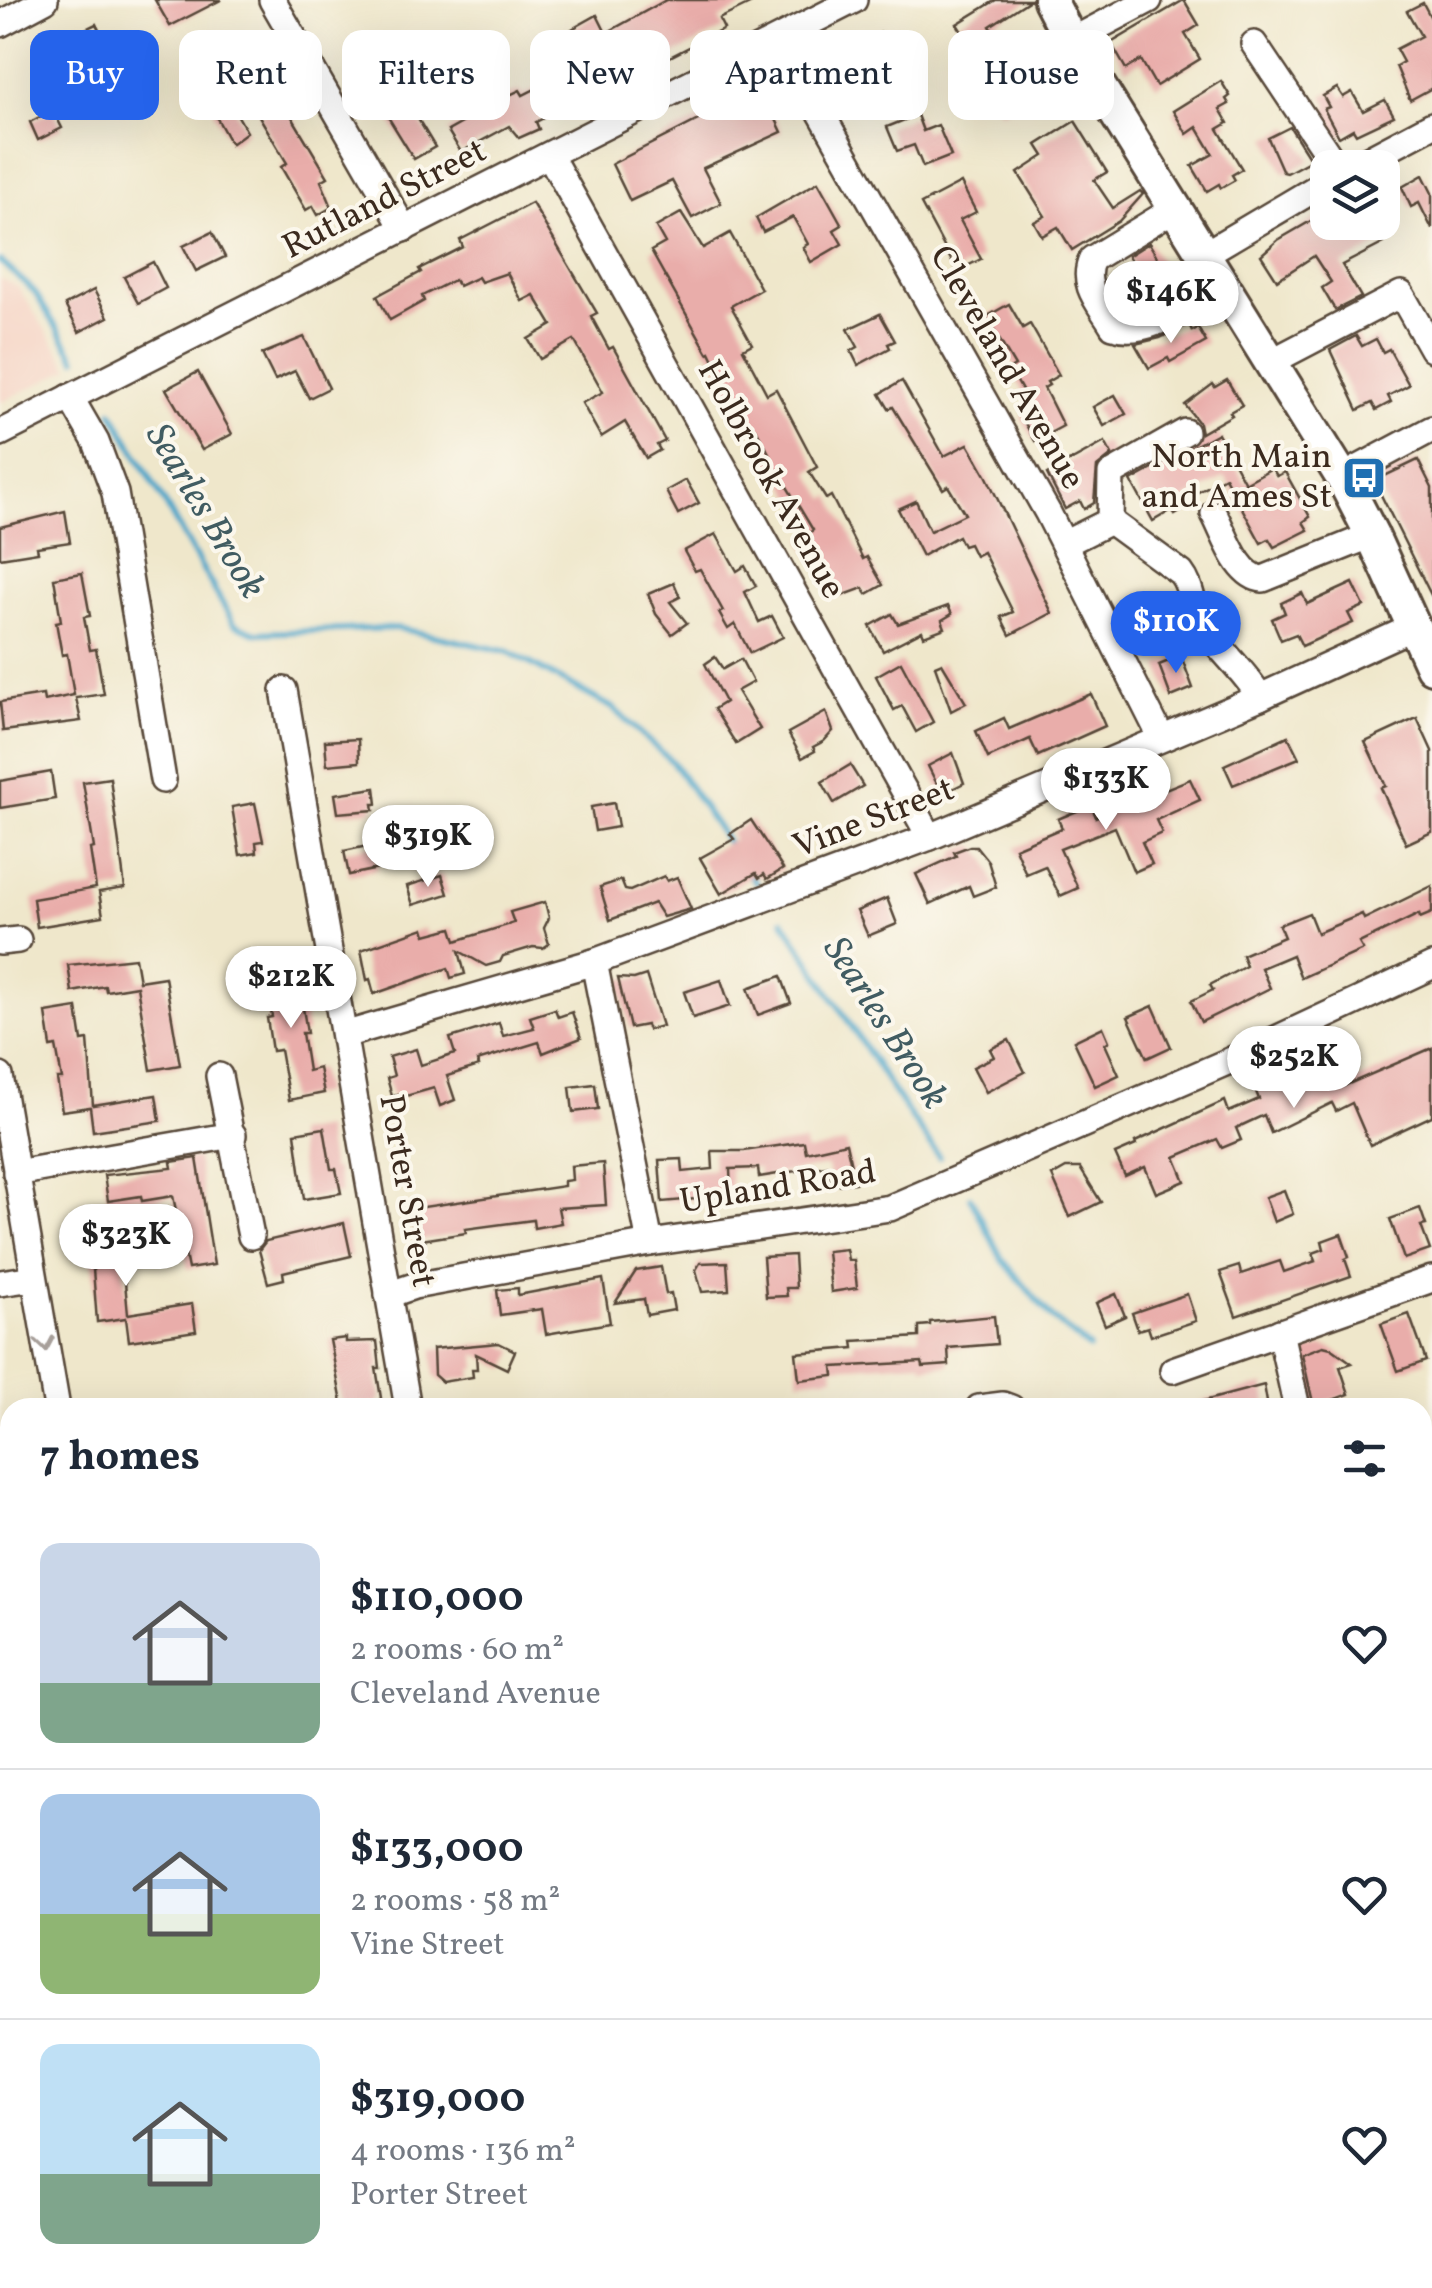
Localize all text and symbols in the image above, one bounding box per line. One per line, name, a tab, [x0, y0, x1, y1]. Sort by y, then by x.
chip: Buy	[30, 30, 159, 120]
chip: Rent	[179, 30, 322, 120]
chip: Filters	[342, 30, 510, 120]
chip: New	[530, 30, 670, 120]
chip: Apartment	[690, 30, 928, 120]
chip: House	[948, 30, 1114, 120]
street label: Rutland Street	[275, 128, 495, 272]
map controls	[1310, 150, 1400, 240]
button: layers	[1310, 150, 1400, 240]
street label: Cleveland Avenue	[917, 237, 1095, 499]
pin: $146K	[1101, 261, 1241, 346]
text: $146K	[1126, 271, 1216, 315]
street label: Holbrook Avenue	[684, 352, 856, 608]
water label: Searles Brook	[131, 414, 277, 610]
place label: North Main and Ames St	[1141, 434, 1332, 522]
bus stop icon: North Main and Ames St	[1341, 455, 1387, 501]
pin: $110K	[1106, 591, 1246, 676]
text: $110K	[1133, 601, 1219, 645]
pin: $133K	[1036, 748, 1176, 833]
text: $133K	[1063, 758, 1149, 802]
street label: Vine Street	[787, 766, 961, 872]
pin: $319K	[358, 805, 498, 890]
text: $319K	[384, 815, 472, 859]
water label: Searles Brook	[808, 927, 960, 1121]
pin: $212K	[221, 946, 361, 1031]
text: $212K	[247, 956, 335, 1000]
pin: $252K	[1224, 1026, 1364, 1111]
text: $252K	[1249, 1036, 1339, 1080]
street label: Porter Street	[365, 1091, 447, 1291]
street label: Upland Road	[677, 1149, 879, 1227]
pin: $323K	[56, 1204, 196, 1289]
text: $323K	[81, 1214, 171, 1258]
one-way arrow	[34, 1336, 55, 1353]
text: 7 homes	[40, 1429, 200, 1488]
icon: filters	[1337, 1431, 1392, 1486]
text: $110,000	[350, 1570, 524, 1629]
icon: home	[120, 1583, 240, 1703]
icon: heart	[1337, 1616, 1392, 1671]
text: 2 rooms · 60 m²	[350, 1629, 564, 1673]
text: Cleveland Avenue	[350, 1673, 601, 1717]
text: $133,000	[350, 1821, 524, 1880]
icon: home	[120, 1834, 240, 1954]
icon: heart	[1337, 1867, 1392, 1922]
text: 2 rooms · 58 m²	[350, 1880, 560, 1924]
text: Vine Street	[350, 1924, 505, 1968]
text: $319,000	[350, 2071, 525, 2130]
icon: home	[120, 2084, 240, 2204]
icon: heart	[1337, 2117, 1392, 2172]
text: 4 rooms · 136 m²	[350, 2130, 576, 2174]
text: Porter Street	[350, 2174, 528, 2218]

